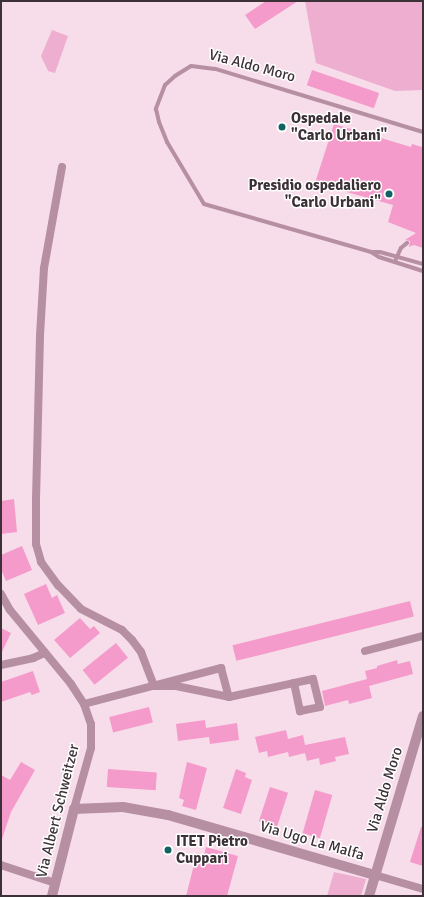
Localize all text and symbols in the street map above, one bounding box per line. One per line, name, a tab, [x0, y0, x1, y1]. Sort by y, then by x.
street label: Via Aldo Moro	[207, 46, 297, 86]
place label: Ospedale "Carlo Urbani"	[291, 109, 387, 144]
marker: Ospedale "Carlo Urbani"	[276, 121, 288, 133]
place label: Presidio ospedaliero "Carlo Urbani"	[249, 176, 381, 211]
marker: Presidio ospedaliero "Carlo Urbani"	[384, 189, 394, 199]
street label: Via Albert Schweitzer	[33, 742, 83, 880]
street label: Via Aldo Moro	[363, 745, 407, 835]
street label: Via Ugo La Malfa	[258, 817, 366, 865]
place label: ITET Pietro Cuppari	[176, 832, 248, 867]
marker: ITET Pietro Cuppari	[163, 845, 173, 855]

